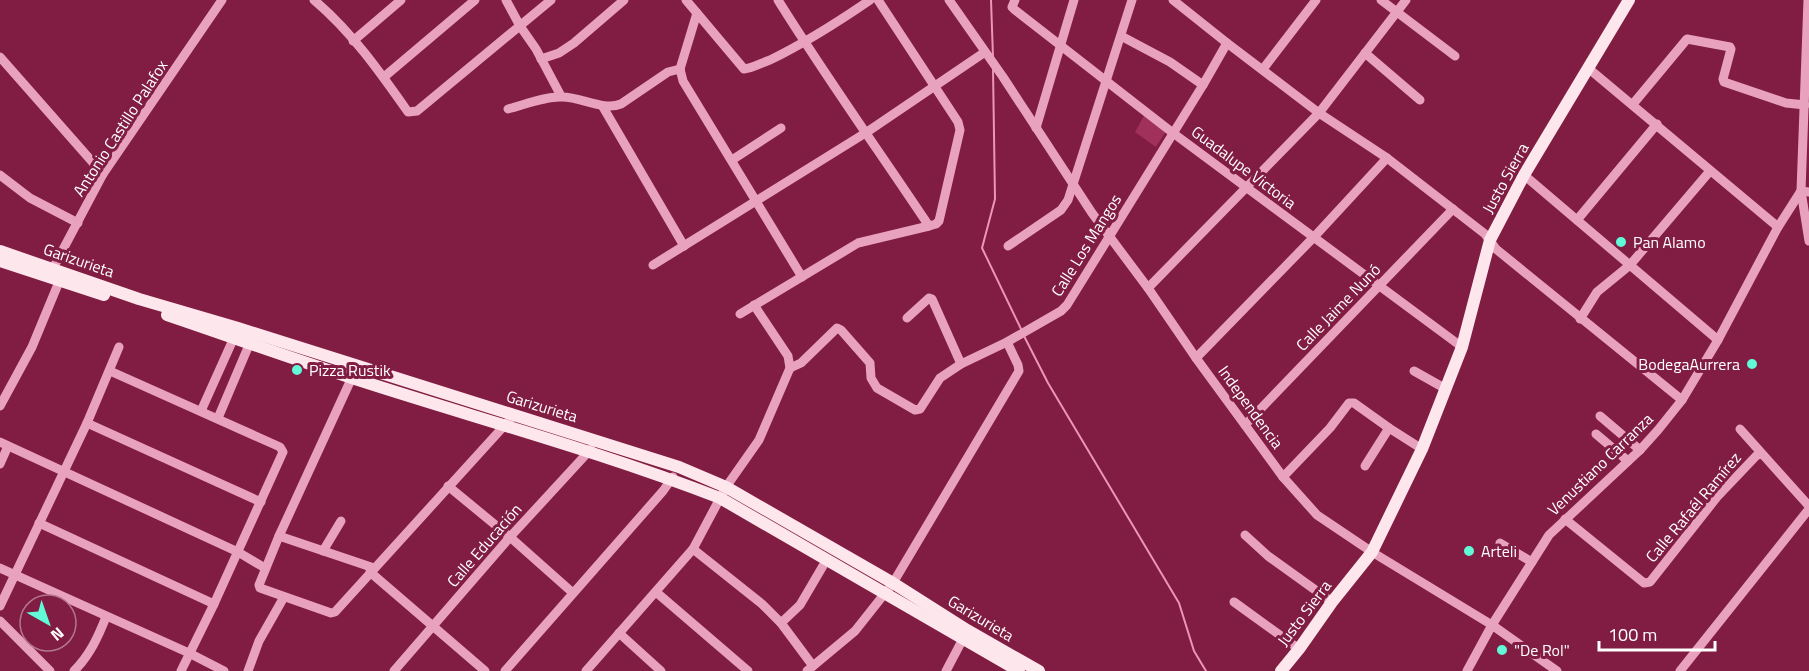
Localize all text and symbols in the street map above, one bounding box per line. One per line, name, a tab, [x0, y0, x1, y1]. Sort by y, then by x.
street label: Antonio Castillo Palafox	[67, 55, 173, 201]
street label: Guadalupe Victoria	[1186, 120, 1302, 214]
street label: Justo Sierra	[1476, 138, 1534, 218]
street label: Calle Los Mangos	[1045, 189, 1127, 301]
place label: Pan Alamo	[1633, 230, 1706, 254]
marker: Pan Alamo	[1614, 235, 1628, 249]
street label: Garizurieta	[40, 237, 118, 283]
street label: Calle Jaime Nunó	[1290, 258, 1386, 356]
place label: BodegaAurrera	[1638, 352, 1740, 376]
marker: BodegaAurrera	[1745, 357, 1759, 371]
place label: Pizza Rustik	[309, 358, 391, 382]
street label: Independencia	[1213, 360, 1289, 454]
marker: Pizza Rustik	[290, 363, 304, 377]
street label: Garizurieta	[503, 384, 581, 428]
street label: Venustiano Carranza	[1542, 407, 1658, 521]
street label: Calle Rafaél Ramírez	[1640, 447, 1746, 567]
street label: Calle Educación	[441, 498, 527, 592]
place label: Arteli	[1481, 539, 1517, 563]
marker: Arteli	[1462, 544, 1476, 558]
street label: Justo Sierra	[1271, 575, 1337, 651]
street label: Garizurieta	[943, 589, 1019, 647]
north arrow	[18, 593, 78, 653]
scale bar	[1599, 614, 1714, 652]
text: 100 m	[1608, 621, 1657, 648]
text: N	[46, 622, 70, 647]
place label: "De Rol"	[1514, 638, 1570, 662]
marker: "De Rol"	[1495, 643, 1509, 657]

